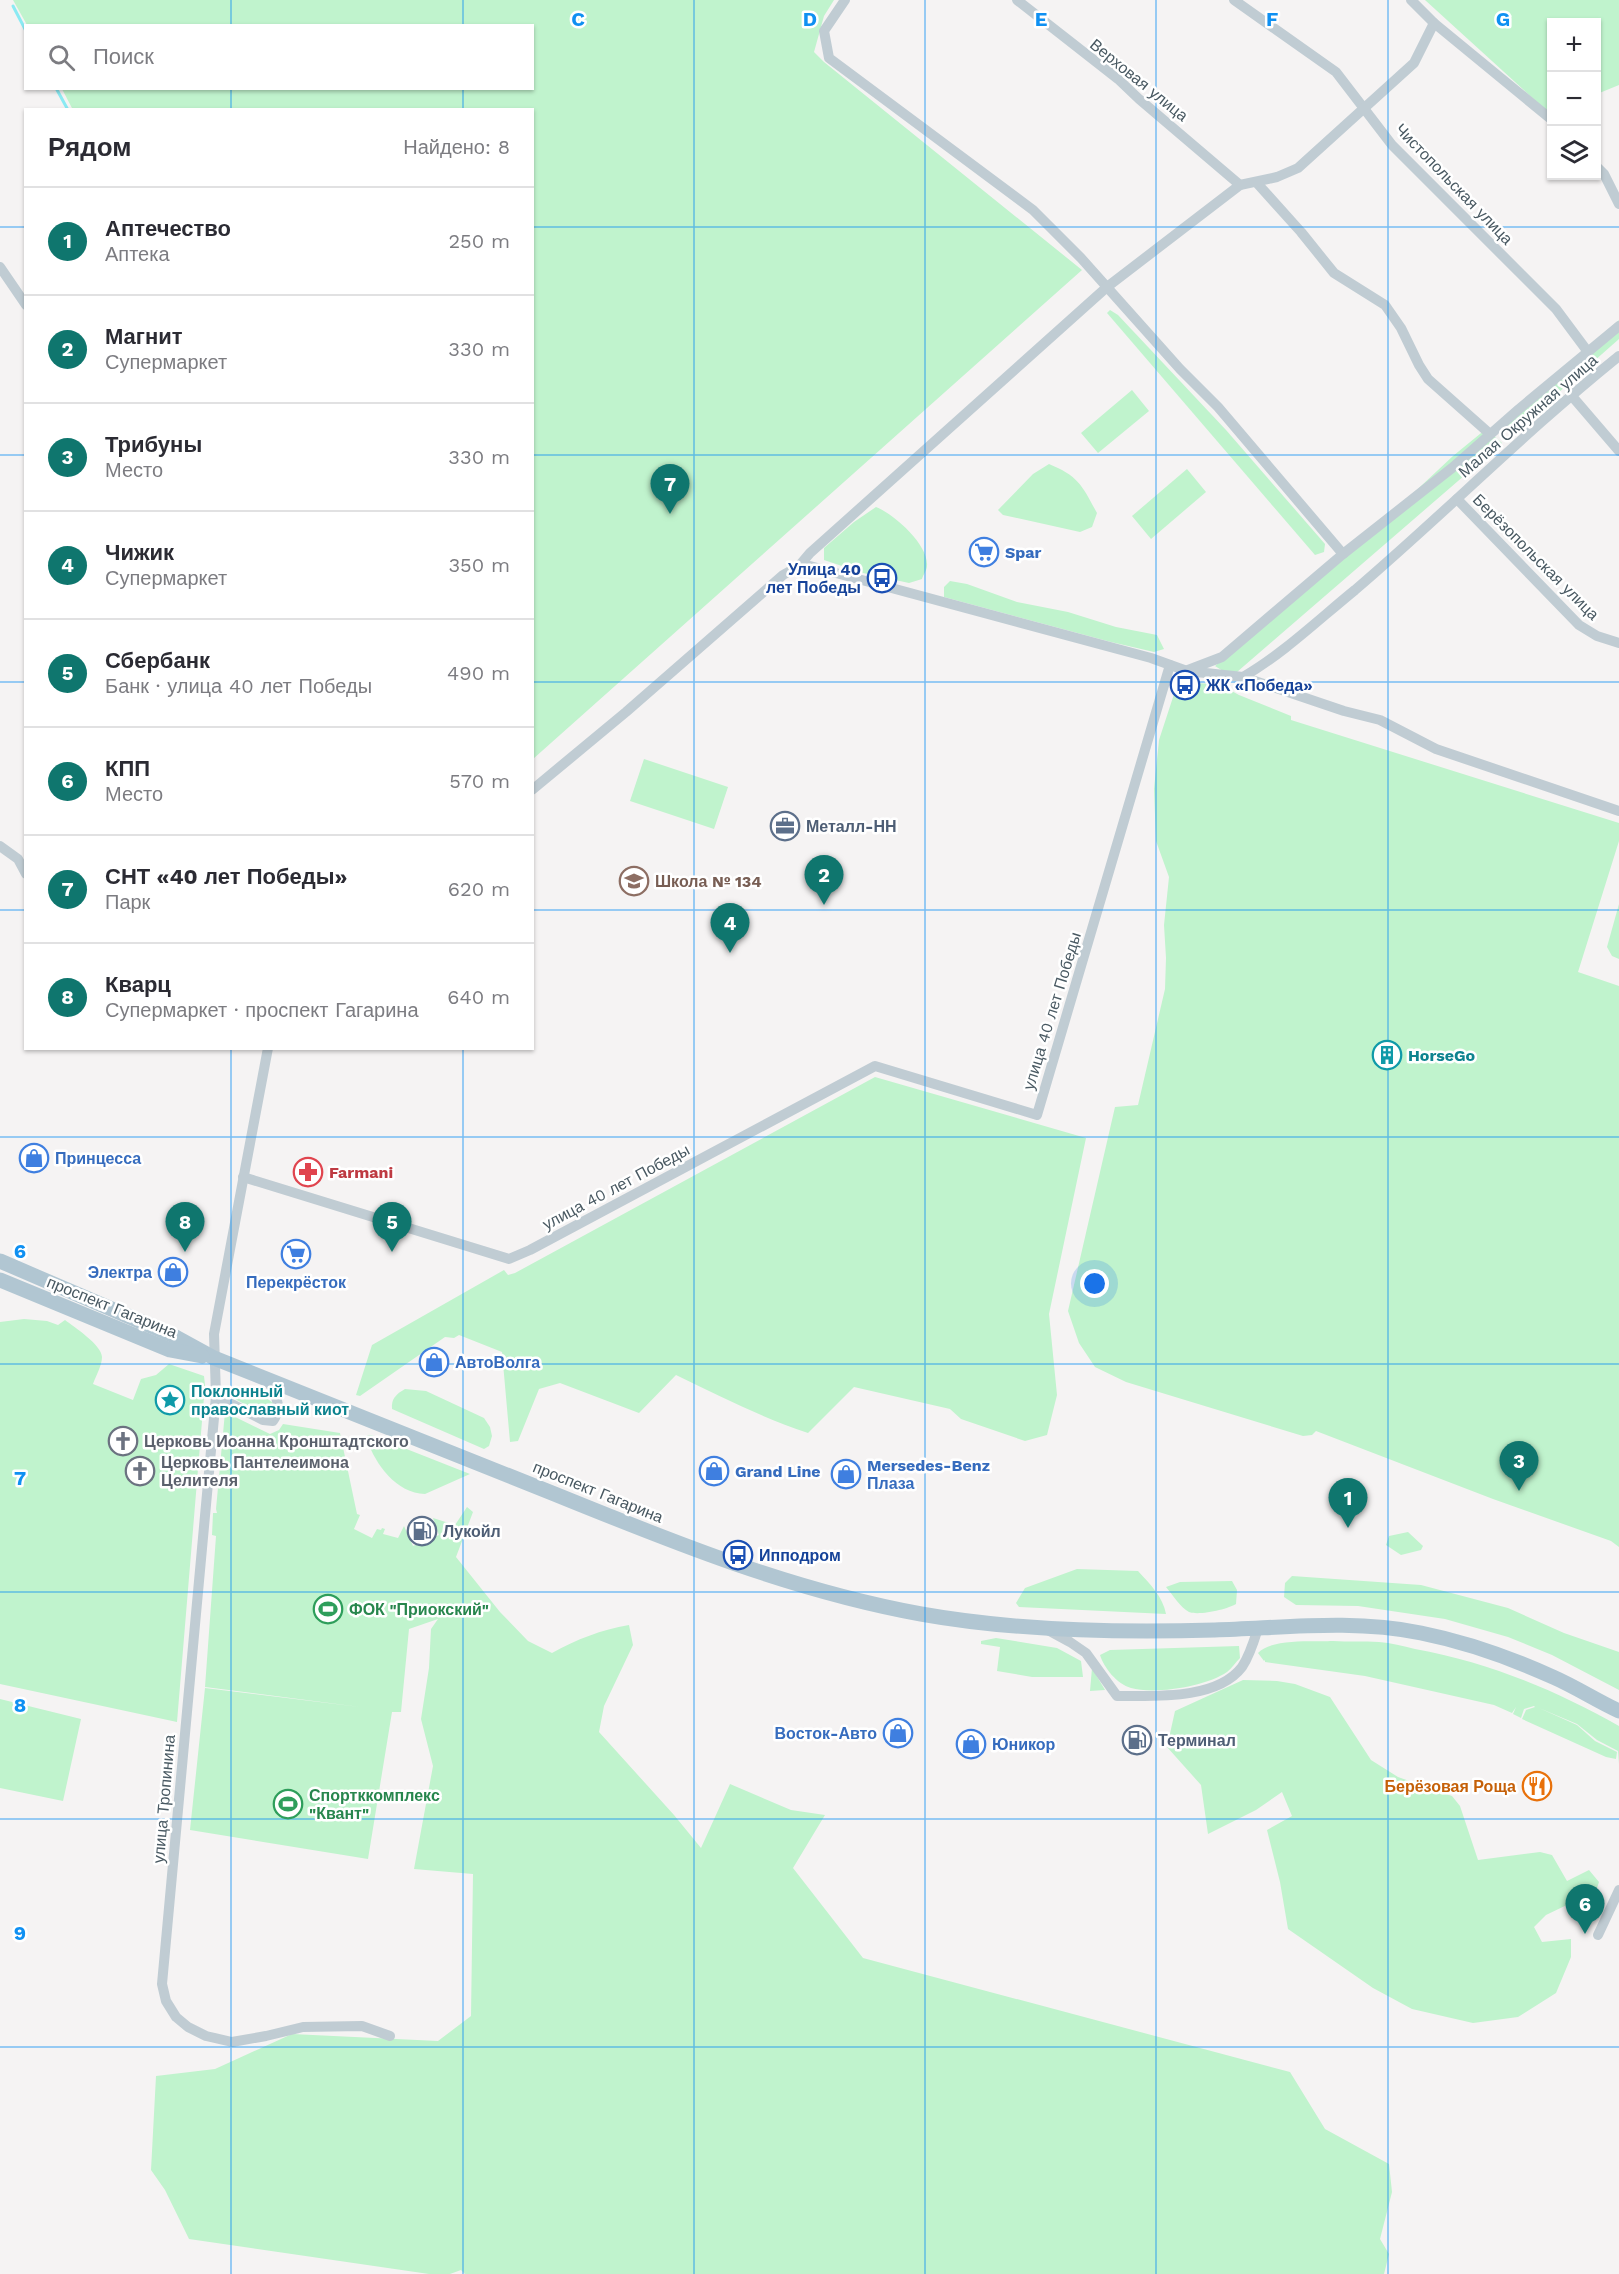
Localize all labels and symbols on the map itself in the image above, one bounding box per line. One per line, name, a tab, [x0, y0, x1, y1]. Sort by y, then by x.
text: C	[571, 7, 585, 31]
text: D	[803, 7, 817, 31]
text: E	[1035, 7, 1047, 31]
text: F	[1266, 7, 1278, 31]
text: G	[1496, 7, 1510, 31]
street label: Верховая улица	[1086, 35, 1192, 125]
street label: Чистопольская улица	[1391, 120, 1517, 249]
street label: Малая Окружная улица	[1455, 350, 1601, 481]
pin: 7	[650, 464, 690, 514]
street label: Берёзопольская улица	[1469, 490, 1603, 624]
supermarket icon: Spar	[968, 536, 1000, 568]
place label: Spar	[1005, 543, 1042, 562]
place label: Улица 40 лет Победы	[766, 560, 861, 597]
bus stop icon: Улица 40 лет Победы	[866, 562, 898, 594]
bus stop icon: ЖК «Победа»	[1169, 669, 1201, 701]
place label: ЖК «Победа»	[1205, 676, 1313, 695]
office icon: Металл-НН	[769, 810, 801, 842]
place label: Металл-НН	[806, 817, 897, 836]
pin: 2	[804, 856, 844, 905]
school or university icon: Школа № 134	[618, 865, 650, 897]
place label: Школа № 134	[655, 872, 762, 891]
pin: 4	[710, 904, 750, 953]
street label: улица 40 лет Победы	[1019, 930, 1085, 1092]
building icon: HorseGo	[1371, 1039, 1403, 1071]
place label: HorseGo	[1408, 1046, 1475, 1065]
street label: улица 40 лет Победы	[539, 1140, 693, 1234]
shop icon: Принцесса	[18, 1142, 50, 1174]
place label: Принцесса	[55, 1149, 141, 1168]
pharmacy icon: Farmani	[292, 1156, 324, 1188]
place label: Farmani	[329, 1163, 393, 1182]
pin: 8	[166, 1202, 204, 1252]
pin: 5	[372, 1202, 412, 1252]
supermarket icon: Перекрёсток	[280, 1238, 312, 1270]
text: 6	[14, 1239, 26, 1263]
shop icon: Электра	[157, 1256, 189, 1288]
place label: Электра	[88, 1263, 152, 1282]
your location	[1080, 1269, 1109, 1298]
street label: проспект Гагарина	[44, 1272, 180, 1342]
place label: Перекрёсток	[246, 1273, 347, 1292]
shop icon: АвтоВолга	[418, 1346, 450, 1378]
place label: АвтоВолга	[455, 1353, 540, 1372]
place label: Поклонный православный киот	[191, 1382, 349, 1419]
place icon: Поклонный православный киот	[154, 1384, 186, 1416]
church icon: Церковь Иоанна Кронштадтского	[107, 1425, 139, 1457]
place label: Церковь Иоанна Кронштадтского	[144, 1432, 409, 1451]
pin: 3	[1500, 1442, 1538, 1491]
place label: Церковь Пантелеимона Целителя	[161, 1453, 349, 1490]
church icon: Церковь Пантелеимона Целителя	[124, 1455, 156, 1487]
shop icon: Grand Line	[698, 1455, 730, 1487]
place label: Mersedes-Benz Плаза	[867, 1456, 990, 1493]
street label: проспект Гагарина	[530, 1457, 666, 1527]
shop icon: Mersedes-Benz Плаза	[830, 1458, 862, 1490]
place label: Grand Line	[735, 1462, 821, 1481]
text: 7	[14, 1466, 26, 1490]
pin: 1	[1328, 1478, 1368, 1528]
fuel station icon: Лукойл	[406, 1515, 438, 1547]
place label: Лукойл	[443, 1522, 501, 1541]
bus stop icon: Ипподром	[722, 1539, 754, 1571]
place label: Ипподром	[759, 1546, 841, 1565]
sports icon: ФОК "Приокский"	[312, 1593, 344, 1625]
place label: ФОК "Приокский"	[349, 1600, 489, 1619]
text: 8	[14, 1693, 26, 1717]
shop icon: Восток-Авто	[882, 1717, 914, 1749]
place label: Восток-Авто	[775, 1724, 877, 1743]
fuel station icon: Терминал	[1121, 1724, 1153, 1756]
shop icon: Юникор	[955, 1728, 987, 1760]
place label: Терминал	[1158, 1731, 1236, 1750]
street label: улица Тропинина	[149, 1734, 179, 1864]
place label: Юникор	[992, 1735, 1056, 1754]
restaurant icon: Берёзовая Роща	[1521, 1770, 1553, 1802]
place label: Берёзовая Роща	[1385, 1777, 1516, 1796]
place label: Спортккомплекс "Квант"	[309, 1786, 440, 1823]
sports icon: Спортккомплекс "Квант"	[272, 1788, 304, 1820]
pin: 6	[1566, 1884, 1604, 1934]
text: 9	[14, 1921, 26, 1945]

